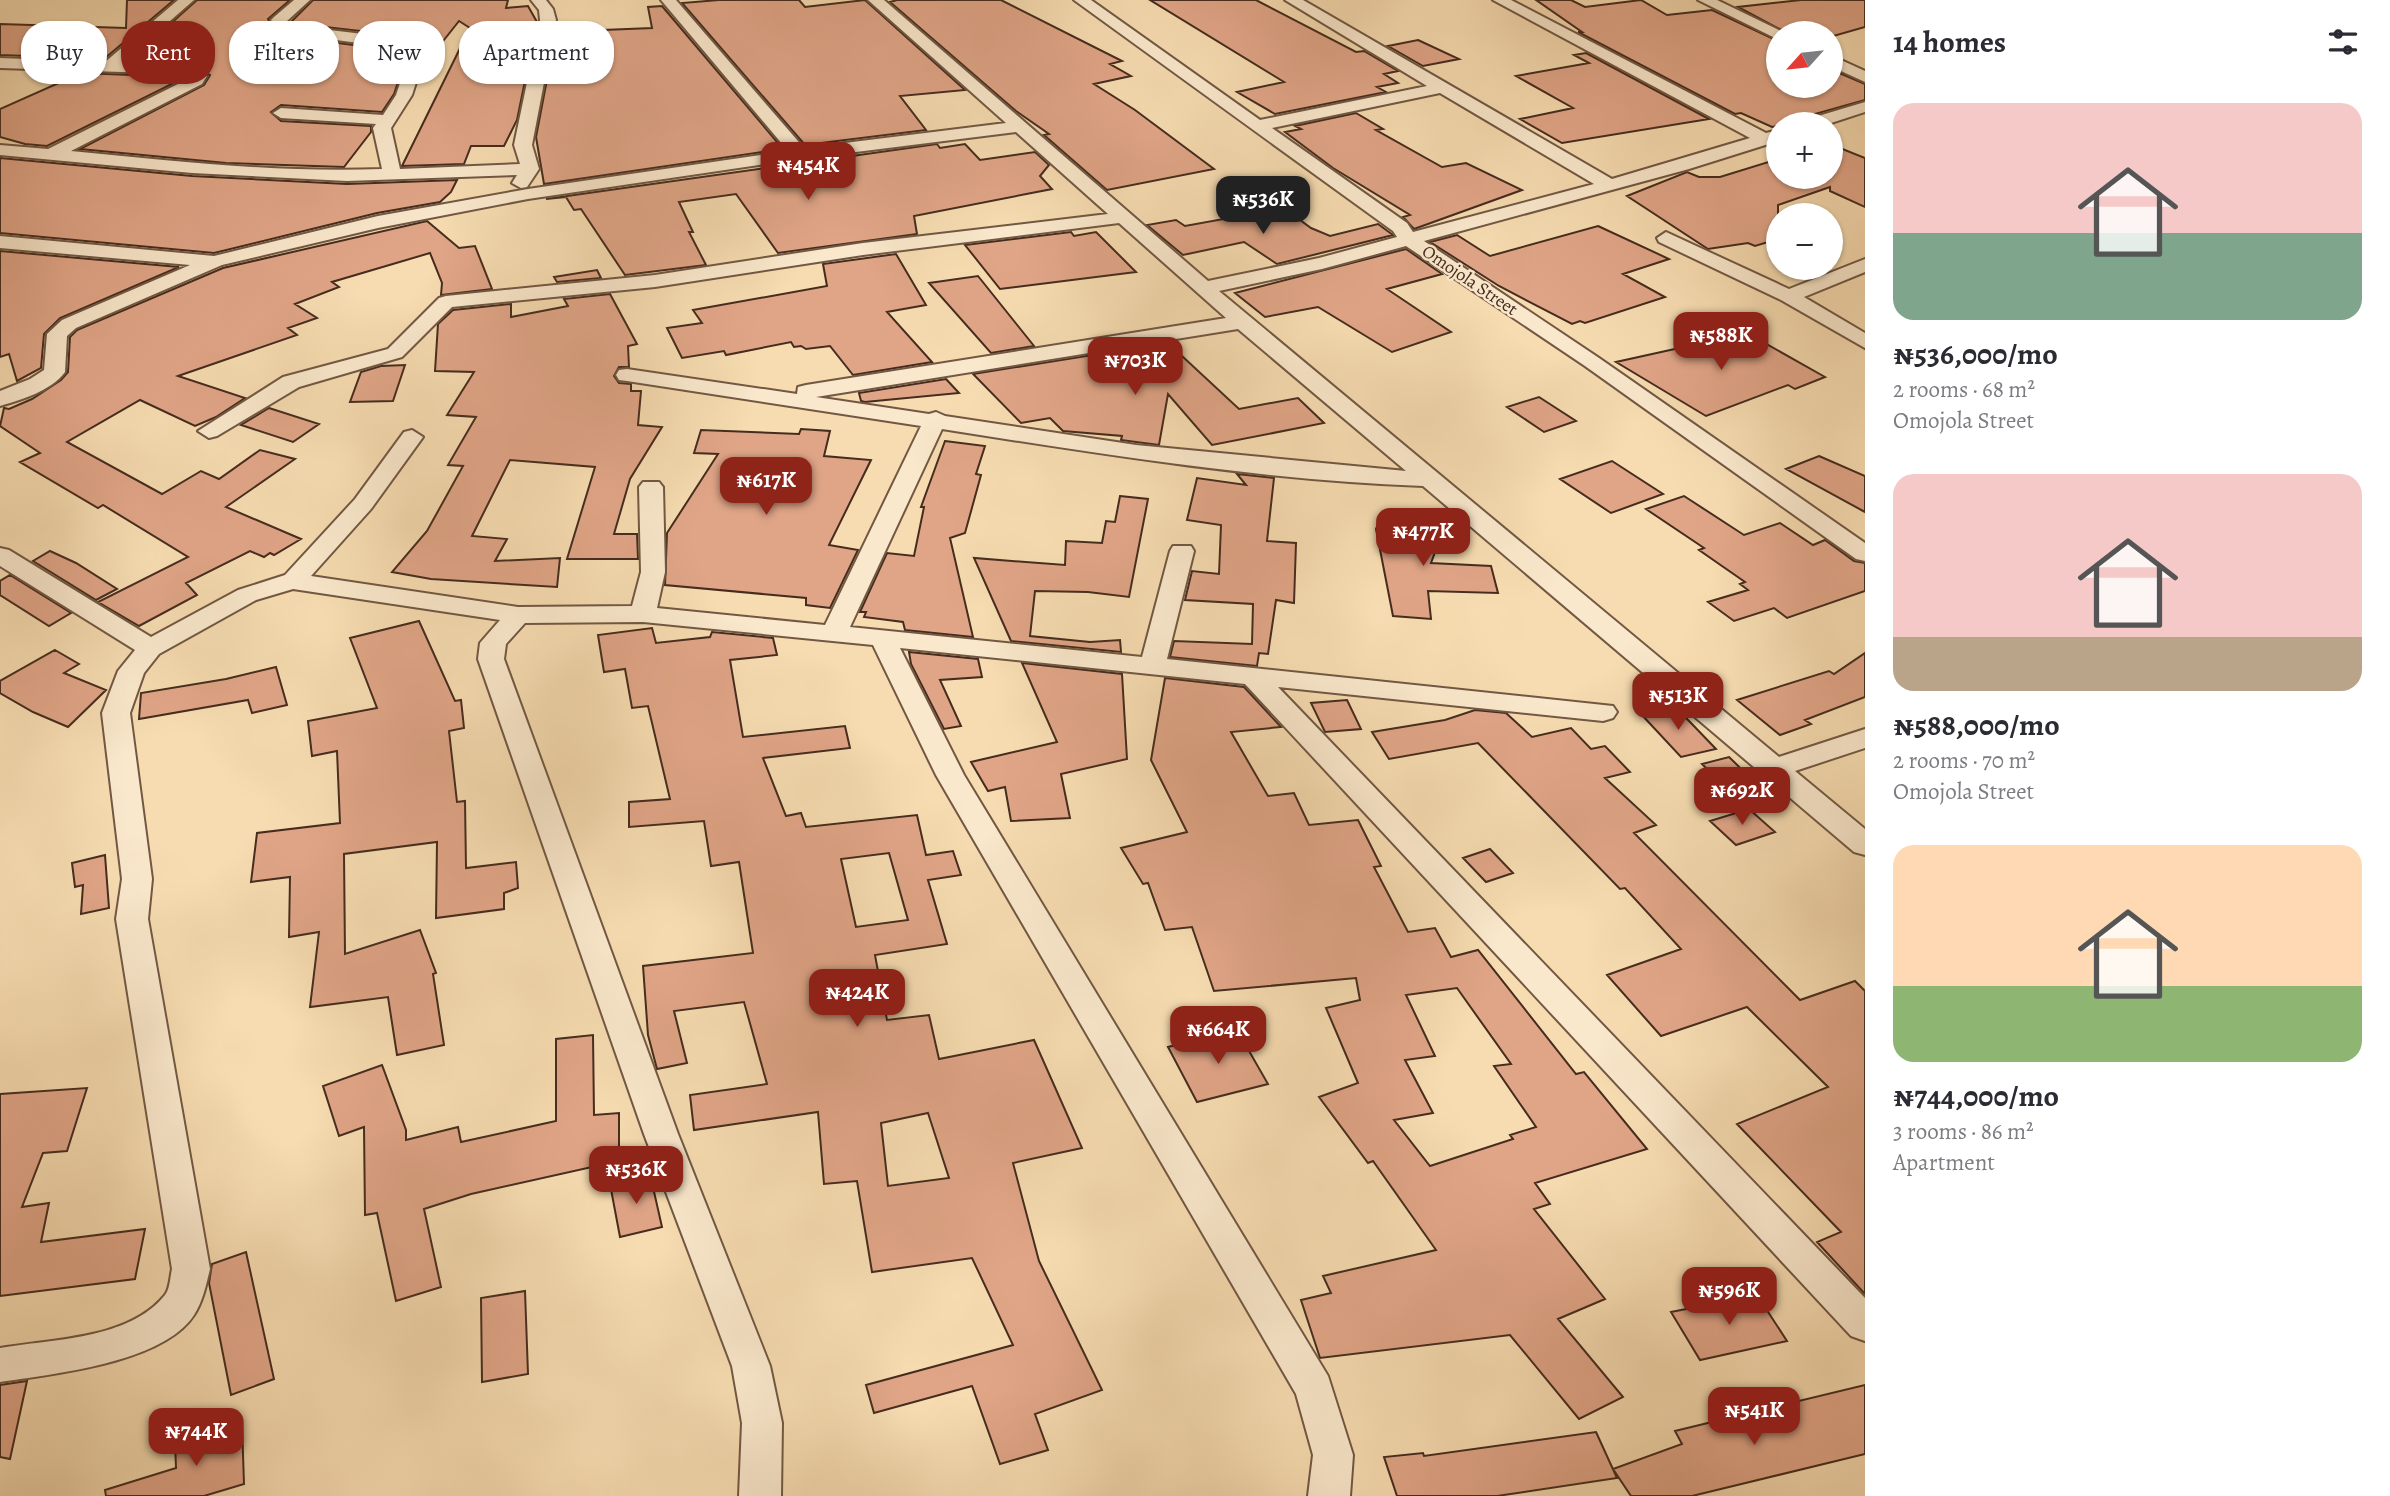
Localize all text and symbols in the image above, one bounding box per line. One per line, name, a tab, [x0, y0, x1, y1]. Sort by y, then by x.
chip: Buy	[21, 21, 107, 84]
chip: Rent	[121, 21, 215, 84]
chip: Filters	[229, 21, 339, 84]
chip: New	[353, 21, 445, 84]
chip: Apartment	[459, 21, 614, 84]
north arrow	[1766, 21, 1843, 98]
map controls	[1766, 21, 1843, 280]
text: 14 homes	[1893, 22, 2006, 62]
icon: filters	[2324, 23, 2362, 61]
button: +	[1766, 112, 1843, 189]
pin: ₦454K	[759, 142, 857, 202]
text: ₦454K	[777, 149, 839, 180]
icon: home	[2065, 149, 2191, 275]
pin: ₦536K	[1214, 176, 1312, 236]
text: ₦536K	[1232, 183, 1294, 214]
button: −	[1766, 203, 1843, 280]
street label: Omojola Street	[1417, 239, 1523, 321]
pin: ₦588K	[1672, 312, 1770, 372]
text: ₦588K	[1689, 319, 1753, 350]
text: ₦536,000/mo	[1893, 334, 2058, 374]
pin: ₦703K	[1086, 338, 1184, 397]
text: ₦703K	[1104, 344, 1166, 375]
text: 2 rooms · 68 m²	[1893, 374, 2035, 405]
text: Omojola Street	[1893, 405, 2034, 436]
pin: ₦617K	[717, 458, 815, 517]
text: ₦617K	[736, 464, 796, 495]
pin: ₦477K	[1374, 508, 1472, 568]
text: ₦477K	[1392, 515, 1454, 546]
icon: home	[2065, 520, 2191, 646]
pin: ₦513K	[1629, 672, 1727, 732]
text: ₦513K	[1648, 679, 1708, 710]
text: ₦588,000/mo	[1893, 705, 2060, 745]
text: 2 rooms · 70 m²	[1893, 745, 2035, 776]
pin: ₦692K	[1693, 768, 1791, 827]
text: ₦692K	[1710, 774, 1774, 805]
text: Omojola Street	[1893, 776, 2034, 807]
icon: home	[2065, 891, 2191, 1017]
pin: ₦424K	[808, 970, 906, 1029]
text: ₦424K	[825, 976, 889, 1007]
pin: ₦664K	[1169, 1006, 1267, 1066]
text: ₦664K	[1186, 1013, 1250, 1044]
text: ₦744,000/mo	[1893, 1076, 2059, 1116]
text: 3 rooms · 86 m²	[1893, 1116, 2034, 1147]
pin: ₦536K	[587, 1146, 685, 1206]
text: Apartment	[1893, 1147, 1995, 1178]
text: ₦536K	[605, 1153, 667, 1184]
pin: ₦596K	[1680, 1268, 1778, 1327]
text: ₦596K	[1698, 1274, 1760, 1305]
pin: ₦541K	[1705, 1388, 1803, 1447]
text: ₦541K	[1724, 1394, 1784, 1425]
pin: ₦744K	[147, 1408, 245, 1468]
text: ₦744K	[165, 1415, 227, 1446]

